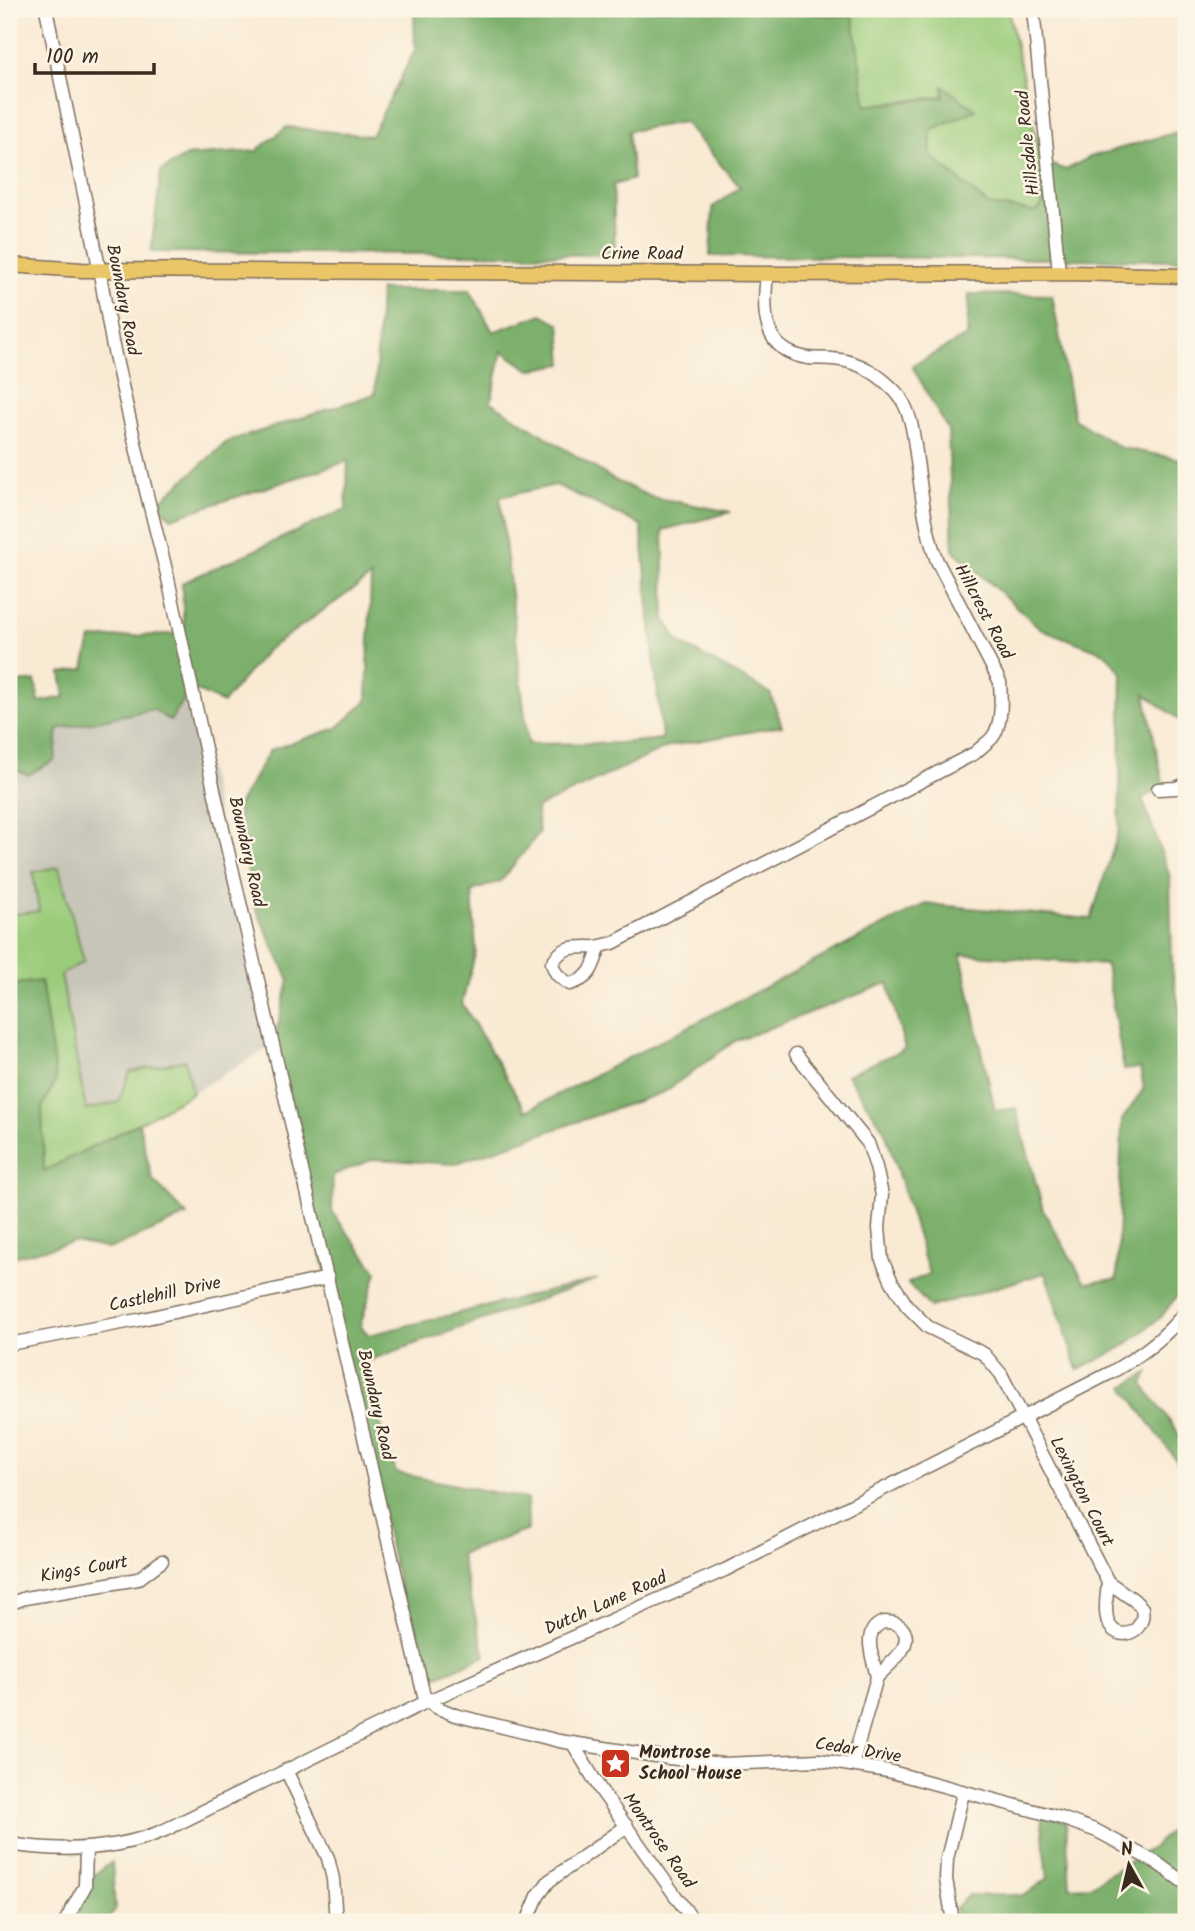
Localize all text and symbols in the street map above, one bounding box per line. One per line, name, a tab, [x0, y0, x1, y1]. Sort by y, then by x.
scale bar	[35, 32, 154, 76]
text: 100 m	[46, 41, 99, 74]
street label: Hillsdale Road	[1009, 88, 1049, 197]
street label: Crine Road	[601, 240, 684, 269]
street label: Boundary Road	[97, 242, 147, 359]
street label: Hillcrest Road	[946, 559, 1021, 666]
street label: Boundary Road	[219, 794, 273, 911]
street label: Castlehill Drive	[106, 1269, 224, 1321]
street label: Boundary Road	[348, 1347, 402, 1464]
street label: Lexington Court	[1041, 1432, 1122, 1553]
street label: Kings Court	[38, 1548, 131, 1592]
street label: Dutch Lane Road	[540, 1564, 673, 1644]
street label: Cedar Drive	[813, 1730, 903, 1772]
place label: Montrose School House	[639, 1739, 742, 1789]
place icon: Montrose School House	[599, 1746, 633, 1780]
street label: Montrose Road	[614, 1787, 703, 1896]
north arrow	[1094, 1829, 1164, 1899]
text: N	[1119, 1834, 1135, 1866]

